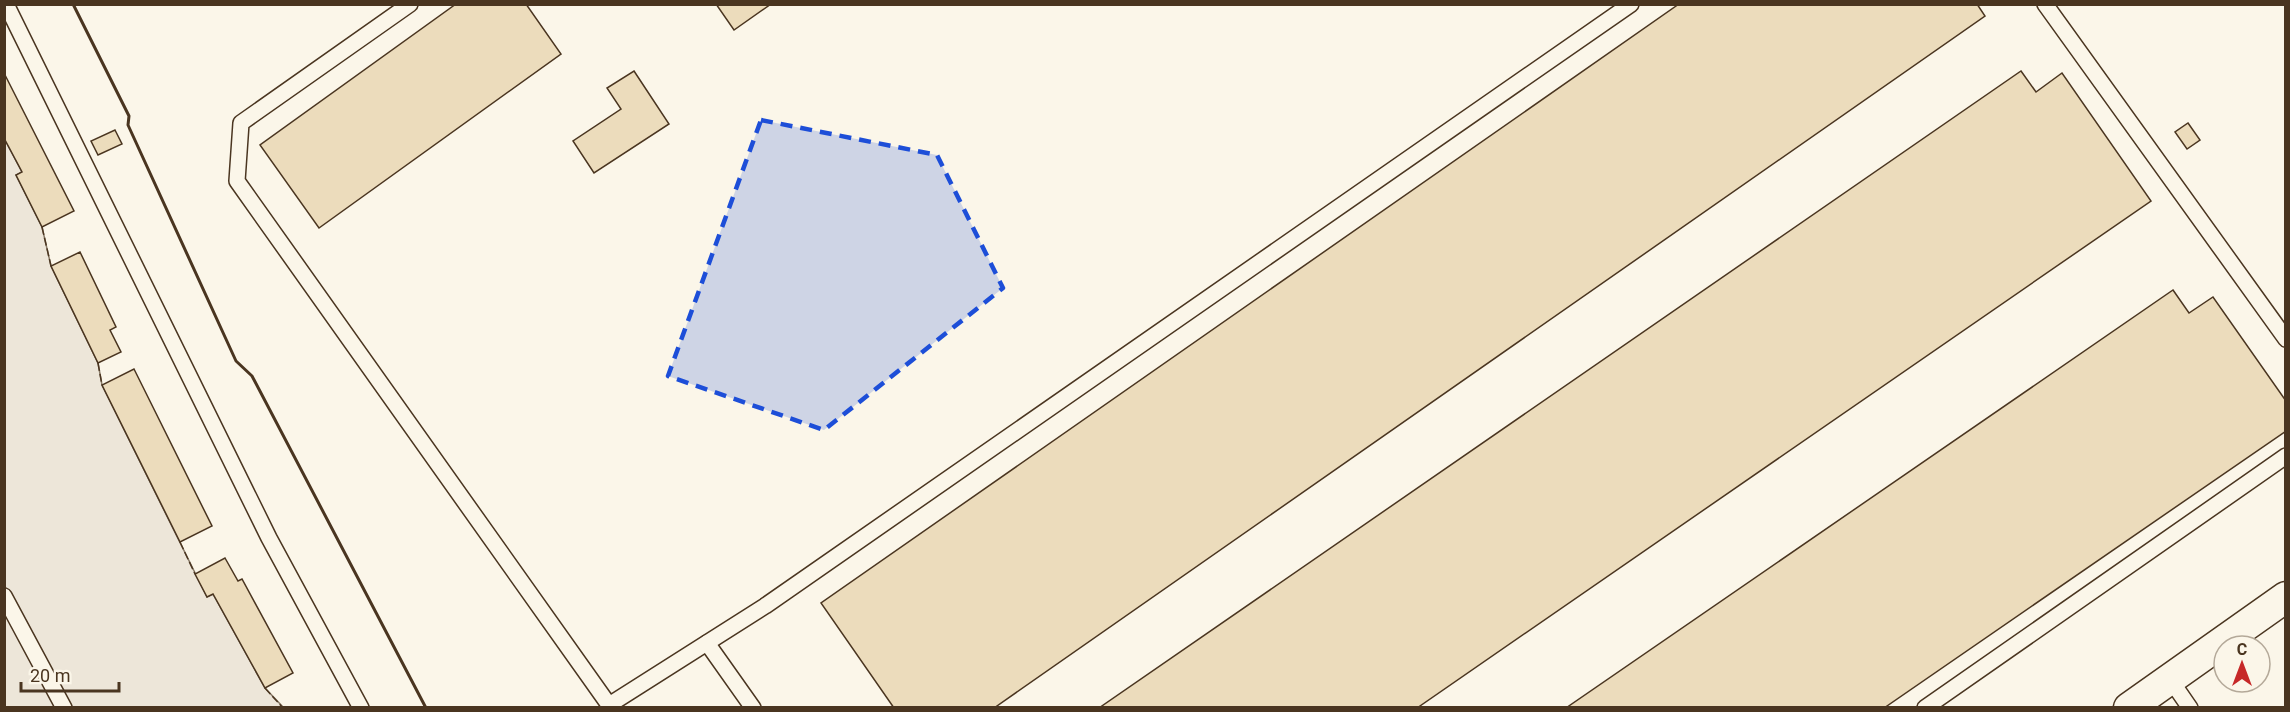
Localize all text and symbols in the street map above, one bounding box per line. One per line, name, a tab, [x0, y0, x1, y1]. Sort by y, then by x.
north arrow	[2212, 634, 2272, 694]
text: С	[2237, 640, 2247, 659]
scale bar	[21, 655, 118, 693]
text: 20 m	[30, 665, 70, 686]

